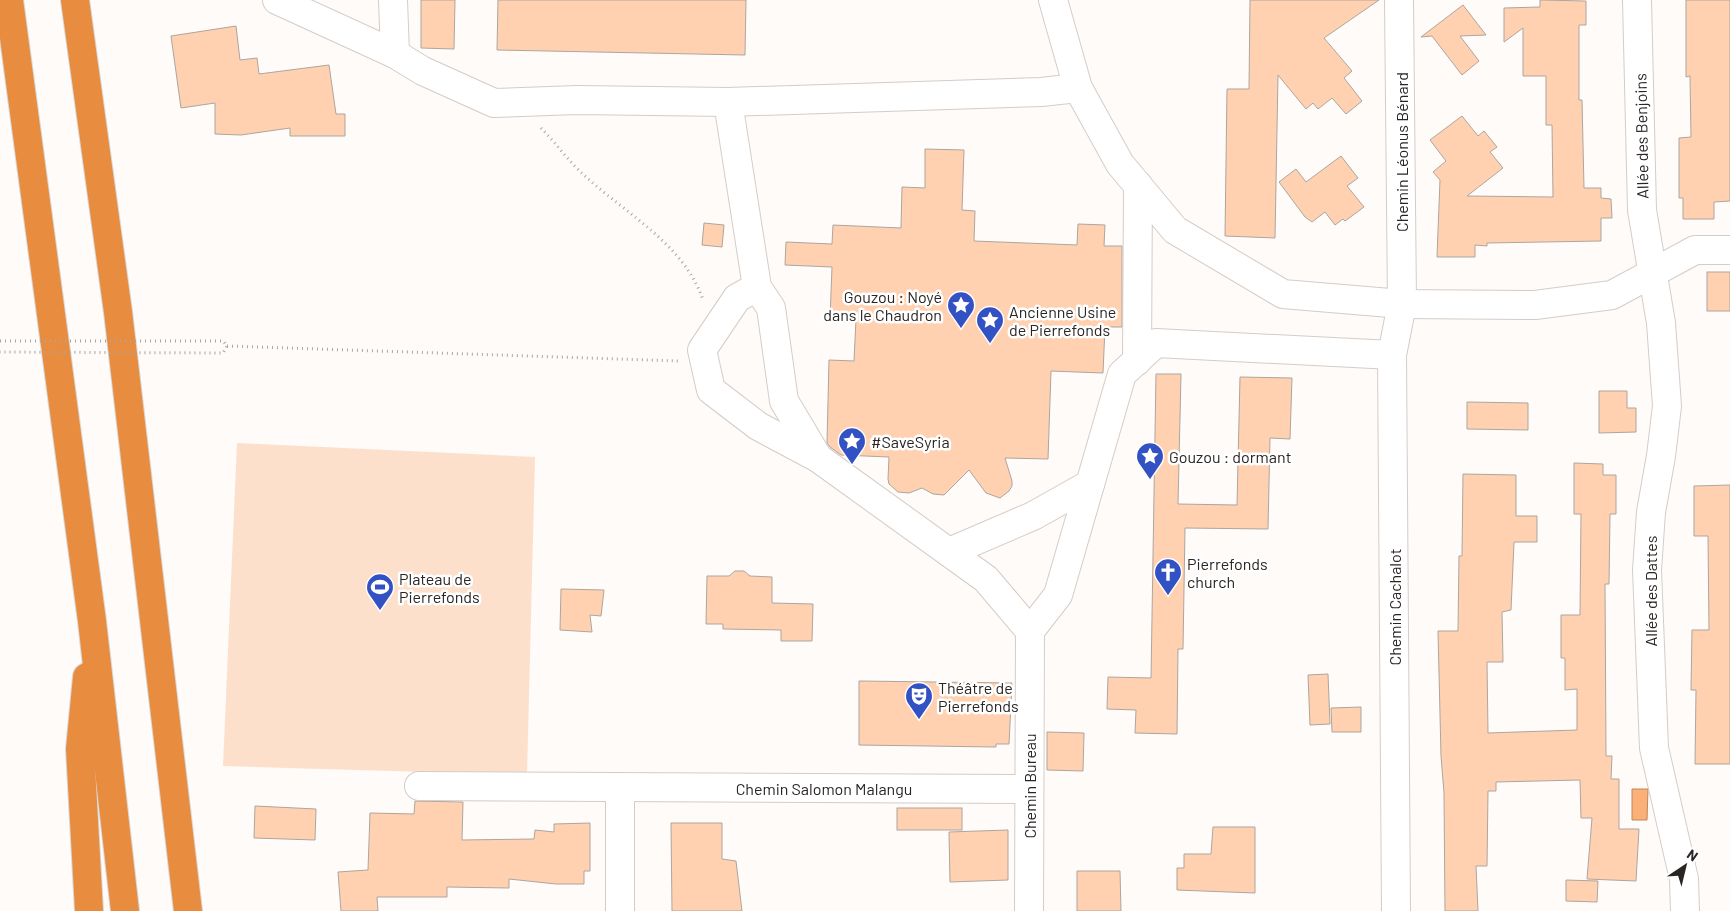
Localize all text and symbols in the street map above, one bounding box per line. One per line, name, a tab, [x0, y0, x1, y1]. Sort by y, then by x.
street label: Chemin Léonus Bénard	[1392, 72, 1411, 232]
street label: Allée des Benjoins	[1630, 73, 1652, 199]
place label: Gouzou : Noyé dans le Chaudron	[823, 287, 942, 324]
place icon: Gouzou : Noyé dans le Chaudron	[946, 290, 976, 329]
place label: Ancienne Usine de Pierrefonds	[1009, 302, 1116, 339]
place icon: Ancienne Usine de Pierrefonds	[975, 305, 1005, 344]
place icon: #SaveSyria	[837, 426, 867, 465]
place label: #SaveSyria	[871, 432, 950, 451]
place icon: Gouzou : dormant	[1135, 441, 1165, 480]
place label: Gouzou : dormant	[1169, 447, 1291, 466]
street label: Allée des Dattes	[1641, 536, 1660, 646]
street label: Chemin Cachalot	[1385, 549, 1404, 665]
place label: Pierrefonds church	[1187, 554, 1268, 591]
church icon: Pierrefonds church	[1153, 557, 1183, 596]
place label: Plateau de Pierrefonds	[399, 569, 480, 606]
sports icon: Plateau de Pierrefonds	[365, 572, 395, 611]
place label: Théâtre de Pierrefonds	[938, 678, 1019, 715]
theatre icon: Théâtre de Pierrefonds	[904, 681, 934, 720]
street label: Chemin Bureau	[1020, 733, 1039, 839]
street label: Chemin Salomon Malangu	[736, 779, 912, 798]
north arrow	[1660, 841, 1710, 891]
text: N	[1684, 845, 1701, 865]

